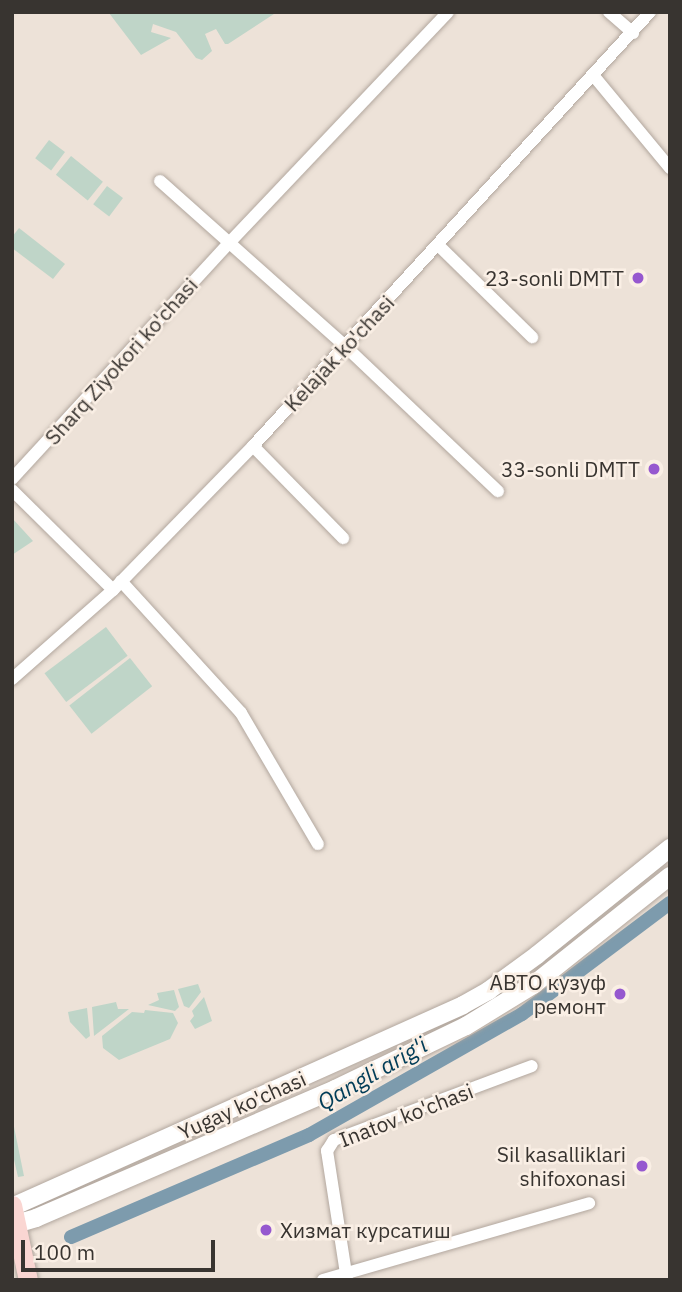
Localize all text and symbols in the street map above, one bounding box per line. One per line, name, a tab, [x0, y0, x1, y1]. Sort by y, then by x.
place label: 23-sonli DMTT	[485, 265, 624, 291]
marker: 23-sonli DMTT	[630, 270, 646, 286]
street label: Sharq Ziyokori ko'chasi	[39, 272, 203, 450]
street label: Kelajak ko'chasi	[279, 290, 399, 416]
place label: 33-sonli DMTT	[501, 456, 640, 482]
marker: 33-sonli DMTT	[646, 461, 662, 477]
place label: АВТО кузуф ремонт	[489, 969, 606, 1019]
marker: АВТО кузуф ремонт	[612, 986, 628, 1002]
water label: Qangli arig'i	[312, 1030, 432, 1116]
street label: Yugay ko'chasi	[174, 1066, 310, 1144]
street label: Inatov ko'chasi	[335, 1078, 477, 1152]
place label: Sil kasalliklari shifoxonasi	[497, 1141, 626, 1191]
marker: Sil kasalliklari shifoxonasi	[632, 1156, 652, 1176]
place label: Хизмат курсатиш	[280, 1217, 451, 1243]
marker: Хизмат курсатиш	[258, 1222, 274, 1238]
scale bar	[24, 1226, 219, 1270]
text: 100 m	[34, 1238, 95, 1266]

